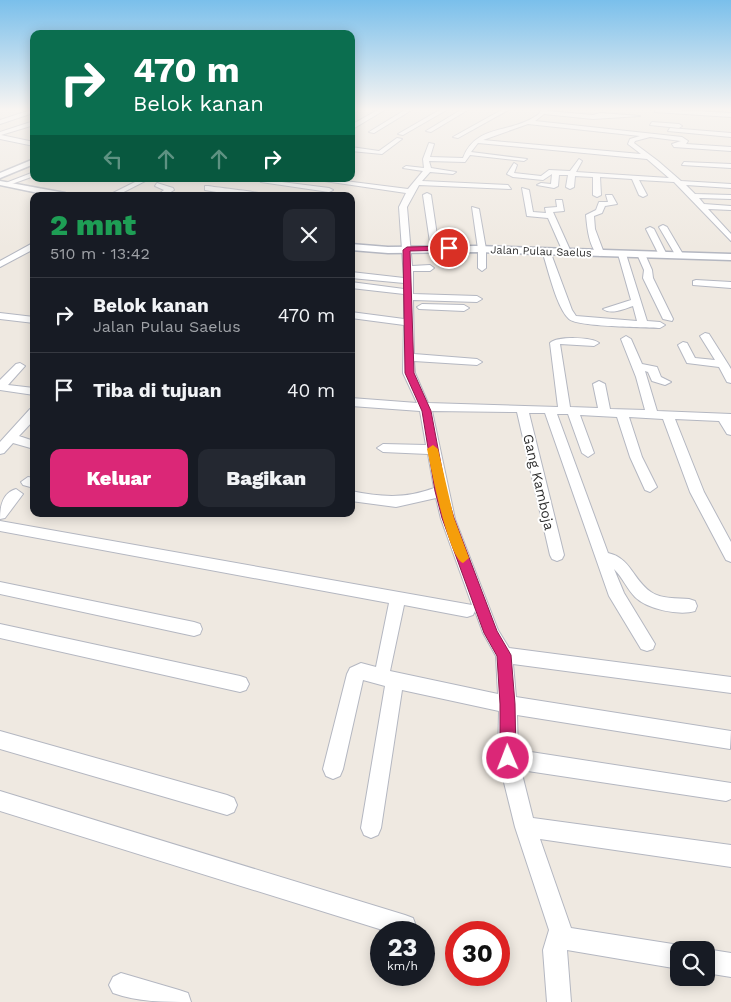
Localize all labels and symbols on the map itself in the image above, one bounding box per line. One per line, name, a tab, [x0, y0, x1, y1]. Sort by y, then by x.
pin	[428, 227, 470, 269]
street label: Jalan Pulau Saelus	[490, 243, 592, 260]
street label: Gang Kamboja	[520, 432, 558, 532]
position arrow	[481, 731, 533, 783]
speed limit sign: 30	[445, 921, 510, 986]

